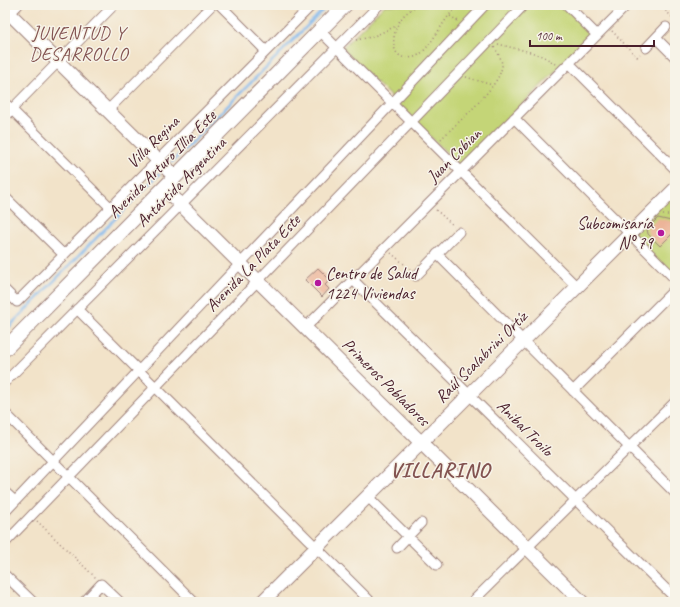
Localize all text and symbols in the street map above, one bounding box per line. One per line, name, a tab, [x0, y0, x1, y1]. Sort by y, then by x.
district label: JUVENTUD Y DESARROLLO	[30, 22, 129, 65]
scale bar	[530, 22, 654, 48]
text: 100 m	[536, 28, 563, 44]
street label: Avenida Arturo Illia Este	[103, 104, 222, 223]
street label: Villa Regina	[122, 110, 185, 173]
street label: Juan Cobian	[421, 122, 487, 188]
street label: Antártida Argentina	[132, 132, 231, 231]
street label: Avenida La Plata Este	[201, 209, 306, 316]
place label: Subcomisaría N° 79	[577, 213, 655, 254]
marker: Subcomisaría N° 79	[656, 228, 666, 238]
place label: Centro de Salud 1224 Viviendas	[326, 263, 419, 304]
marker: Centro de Salud 1224 Viviendas	[313, 278, 323, 288]
street label: Raúl Scalabrini Ortíz	[431, 306, 532, 407]
street label: Primeros Pobladores	[338, 334, 436, 432]
street label: Anibal Troilo	[492, 395, 559, 462]
district label: VILLARINO	[390, 457, 492, 483]

